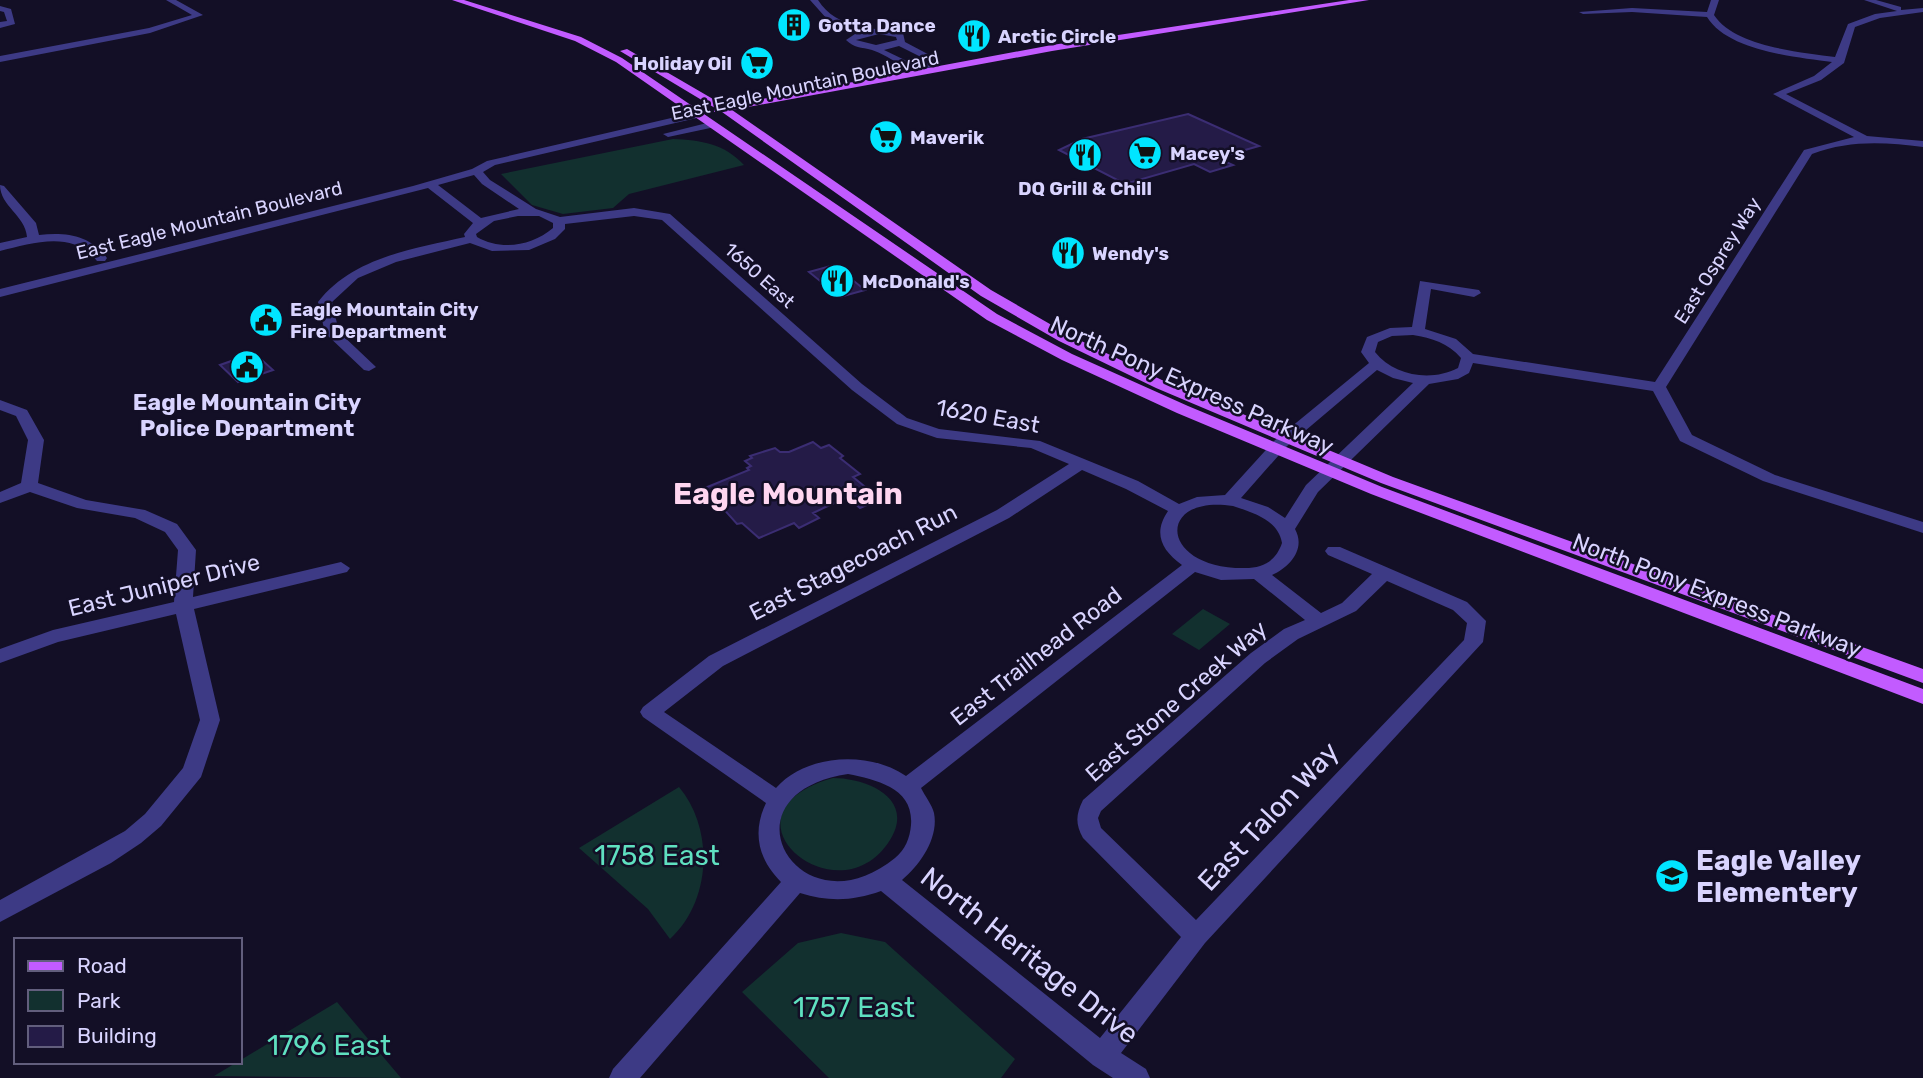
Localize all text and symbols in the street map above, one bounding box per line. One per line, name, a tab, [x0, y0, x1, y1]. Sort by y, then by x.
building icon: Gotta Dance	[775, 6, 813, 44]
place label: Gotta Dance	[818, 14, 936, 37]
restaurant icon: Arctic Circle	[955, 17, 993, 55]
place label: Arctic Circle	[998, 25, 1116, 48]
supermarket icon: Holiday Oil	[738, 44, 776, 82]
street label: East Eagle Mountain Boulevard	[669, 46, 941, 125]
place label: Holiday Oil	[633, 52, 732, 75]
supermarket icon: Maverik	[867, 118, 905, 156]
place label: Maverik	[910, 126, 984, 149]
supermarket icon: Macey's	[1126, 134, 1164, 172]
restaurant icon: DQ Grill & Chill	[1066, 136, 1104, 174]
place label: Macey's	[1170, 142, 1245, 165]
street label: East Eagle Mountain Boulevard	[74, 176, 345, 265]
place label: DQ Grill & Chill	[1018, 177, 1152, 200]
street label: East Osprey Way	[1669, 193, 1766, 328]
restaurant icon: Wendy's	[1049, 234, 1087, 272]
street label: 1650 East	[720, 238, 800, 313]
place label: Wendy's	[1092, 242, 1169, 265]
restaurant icon: McDonald's	[818, 262, 856, 300]
place label: McDonald's	[862, 270, 970, 293]
place label: Eagle Mountain City Fire Department	[290, 298, 479, 343]
public building icon: Eagle Mountain City Fire Department	[247, 301, 285, 339]
street label: North Pony Express Parkway	[1046, 310, 1338, 460]
public building icon: Eagle Mountain City Police Department	[228, 348, 266, 386]
place label: Eagle Mountain City Police Department	[133, 388, 361, 442]
street label: 1620 East	[934, 393, 1042, 439]
district label: Eagle Mountain	[673, 476, 903, 512]
street label: East Stagecoach Run	[744, 497, 962, 627]
street label: North Pony Express Parkway	[1569, 527, 1866, 663]
street label: East Juniper Drive	[65, 548, 263, 622]
street label: East Trailhead Road	[945, 580, 1127, 732]
street label: East Stone Creek Way	[1079, 614, 1273, 787]
street label: East Talon Way	[1191, 735, 1346, 898]
park label: 1758 East	[594, 839, 720, 872]
place label: Eagle Valley Elementery	[1696, 844, 1861, 909]
school or university icon: Eagle Valley Elementery	[1653, 857, 1691, 895]
street label: North Heritage Drive	[914, 860, 1145, 1051]
legend	[14, 938, 242, 1064]
text: Road	[77, 953, 127, 978]
text: Park	[77, 988, 121, 1013]
park label: 1757 East	[793, 991, 915, 1024]
text: Building	[77, 1023, 157, 1048]
park label: 1796 East	[267, 1029, 391, 1062]

